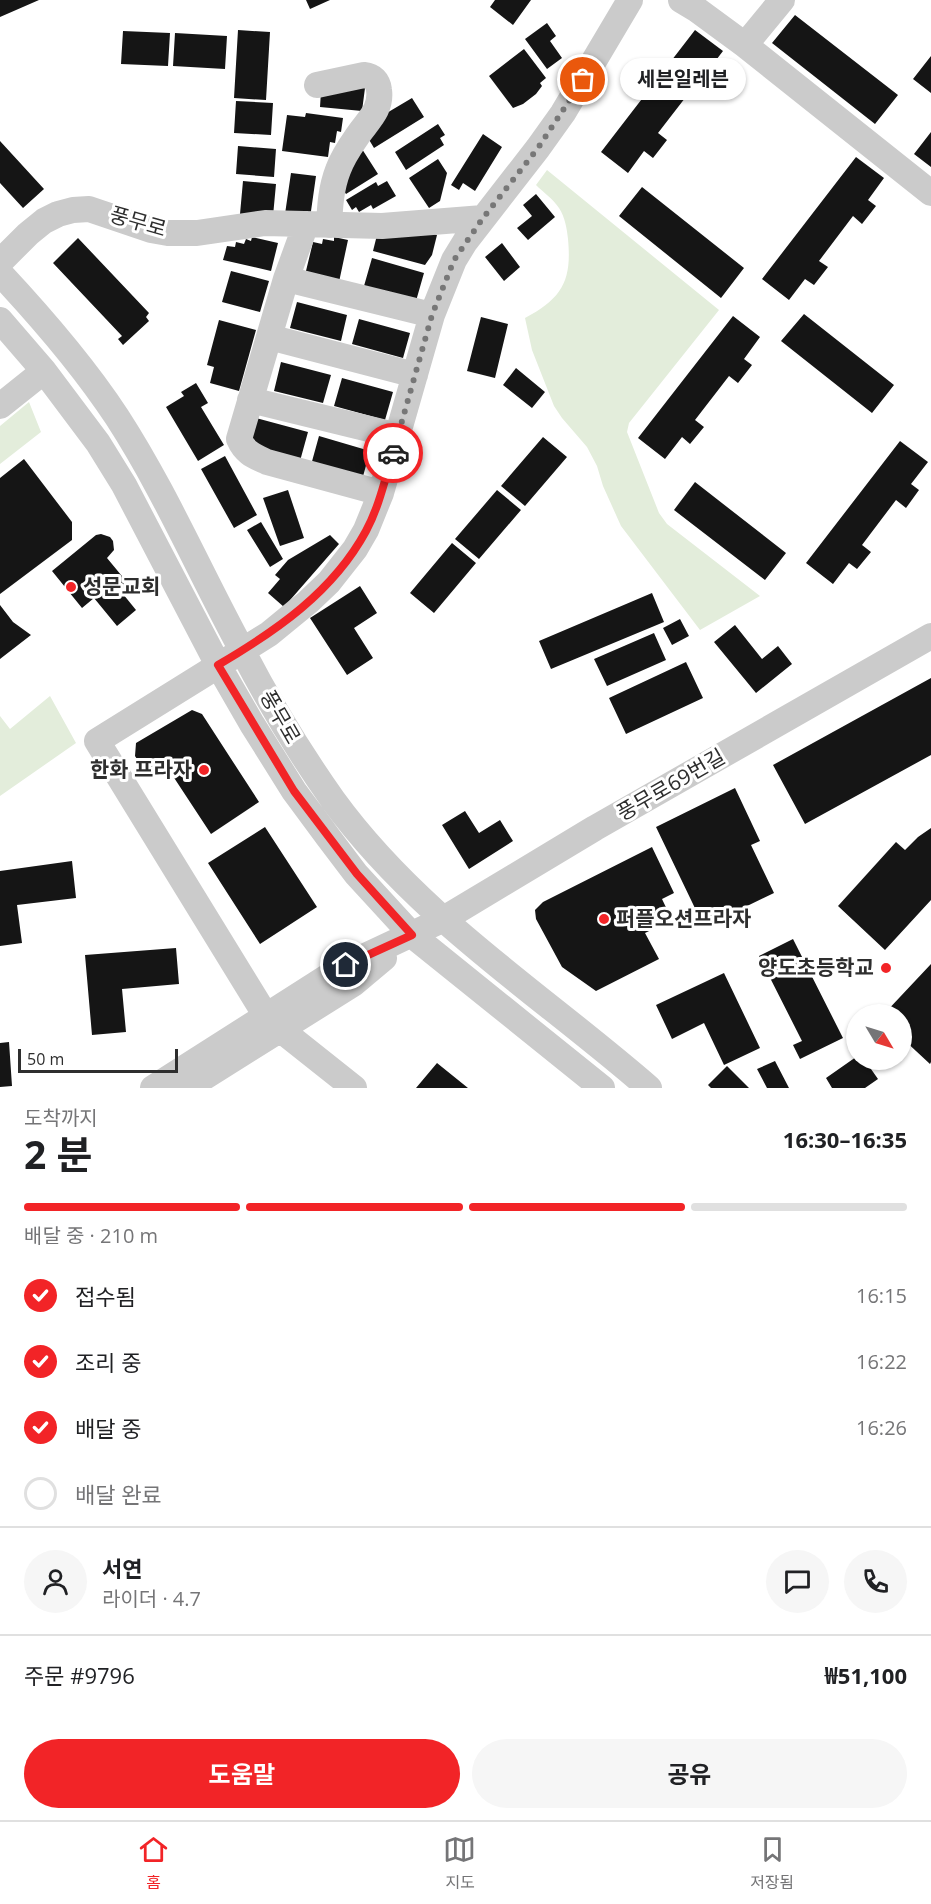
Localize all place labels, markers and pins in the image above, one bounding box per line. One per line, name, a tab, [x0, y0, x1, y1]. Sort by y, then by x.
pin	[557, 54, 608, 105]
callout: 세븐일레븐	[619, 59, 745, 101]
place label: 성문교회	[83, 572, 160, 600]
marker: 성문교회	[64, 580, 78, 594]
place label: 한화 프라자	[90, 755, 192, 783]
marker: 한화 프라자	[197, 763, 211, 777]
place label: 퍼플오션프라자	[616, 904, 751, 932]
marker: 퍼플오션프라자	[597, 912, 611, 926]
pin	[320, 939, 371, 990]
place label: 양도초등학교	[758, 953, 874, 981]
marker: 양도초등학교	[879, 961, 893, 975]

